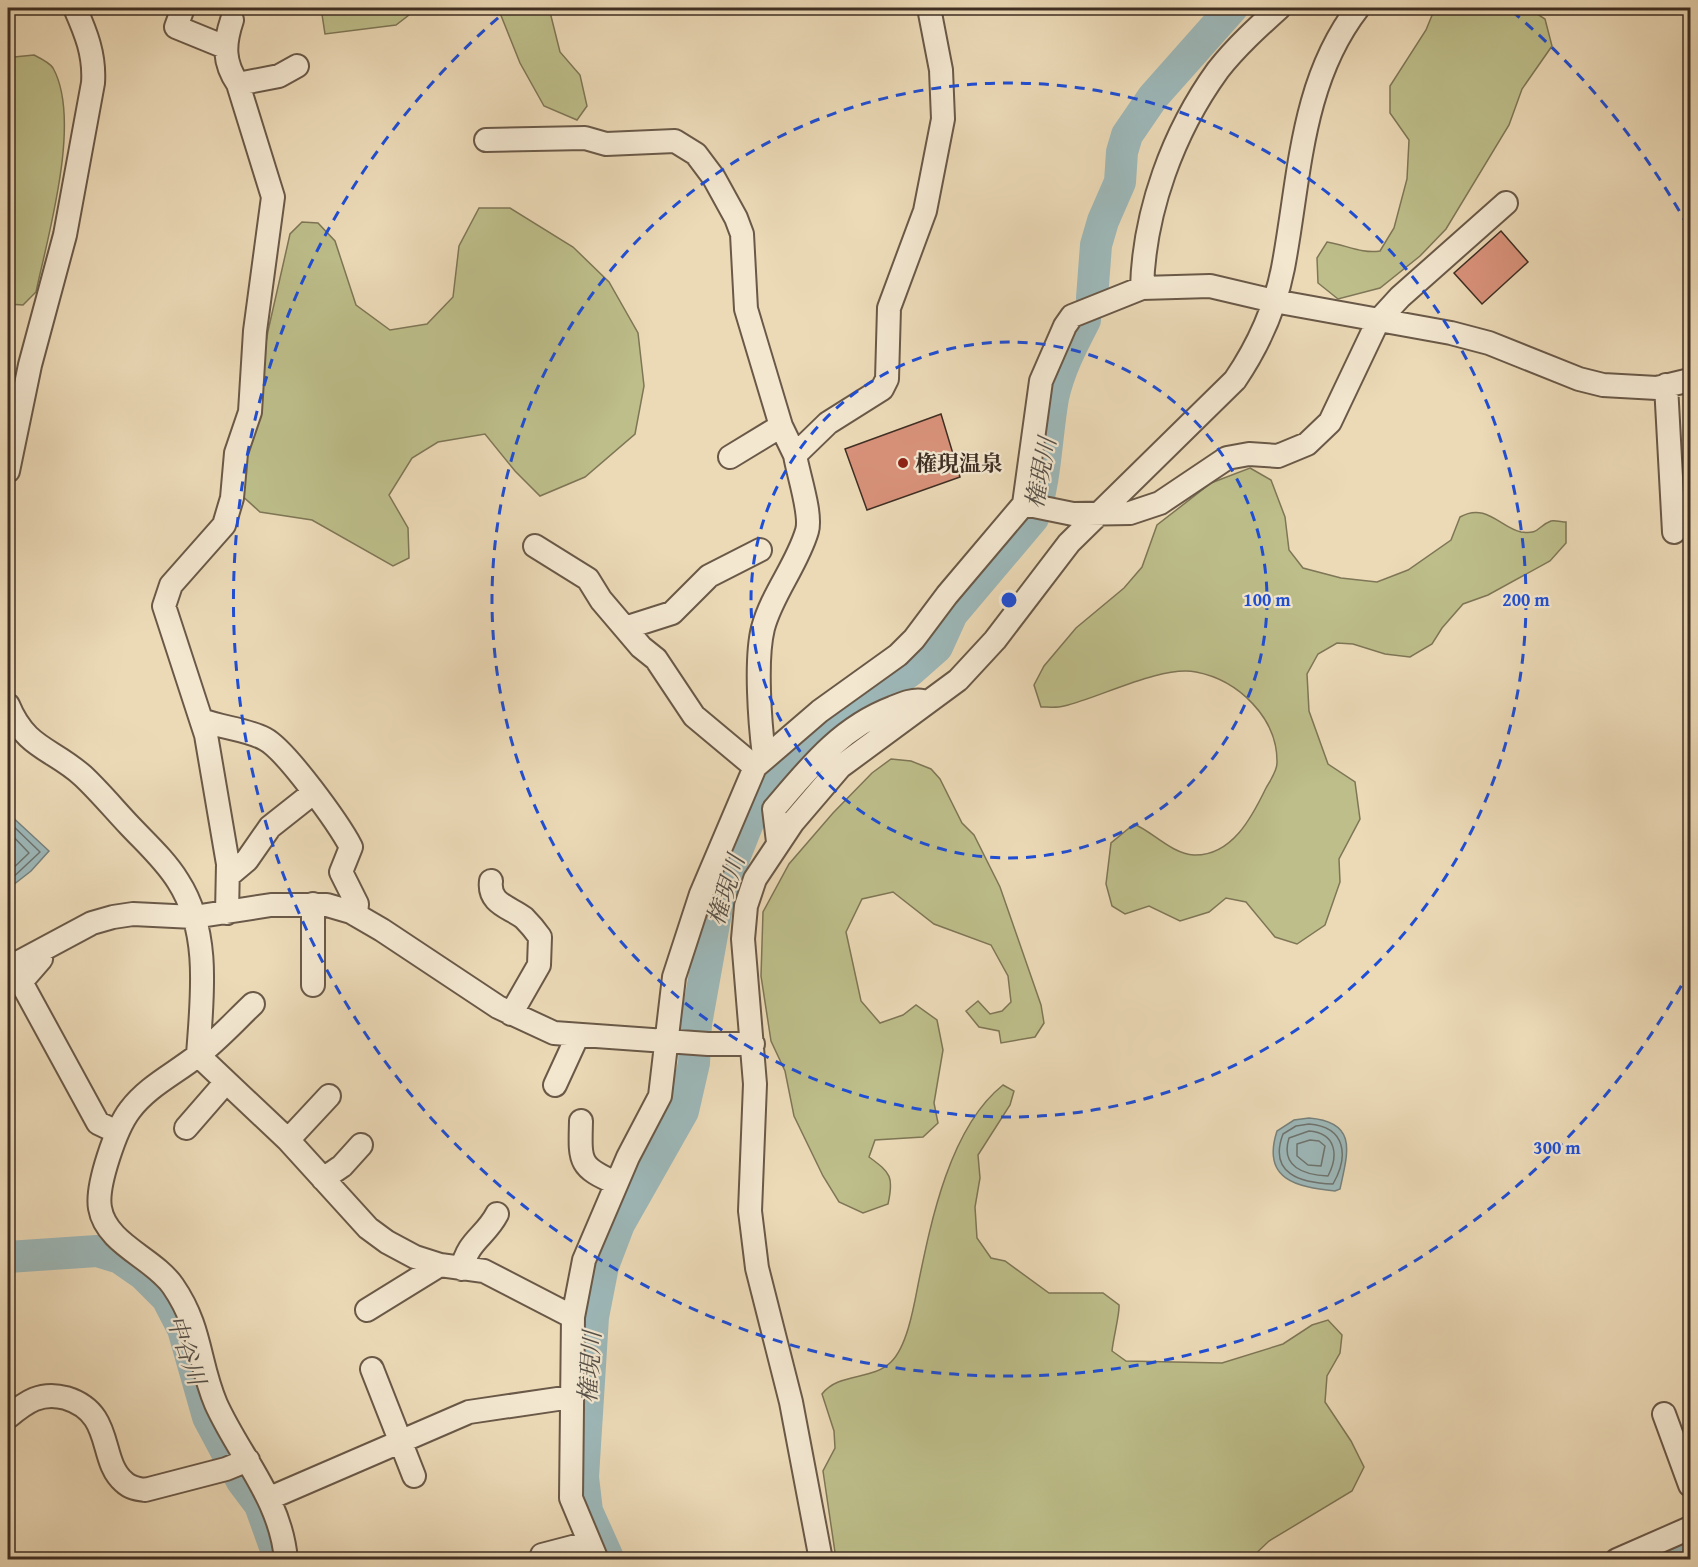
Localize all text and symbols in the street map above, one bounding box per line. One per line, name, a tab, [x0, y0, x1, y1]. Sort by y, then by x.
water label: 権現川	[1016, 431, 1065, 512]
place label: 権現温泉	[915, 447, 1003, 479]
marker: 権現温泉	[896, 456, 910, 470]
text: 100 m	[1243, 586, 1291, 613]
text: 200 m	[1502, 586, 1550, 613]
centre of rings	[999, 590, 1019, 610]
water label: 権現川	[698, 847, 754, 929]
text: 300 m	[1533, 1134, 1581, 1161]
water label: 中谷川	[158, 1310, 216, 1392]
water label: 権現川	[570, 1327, 610, 1404]

